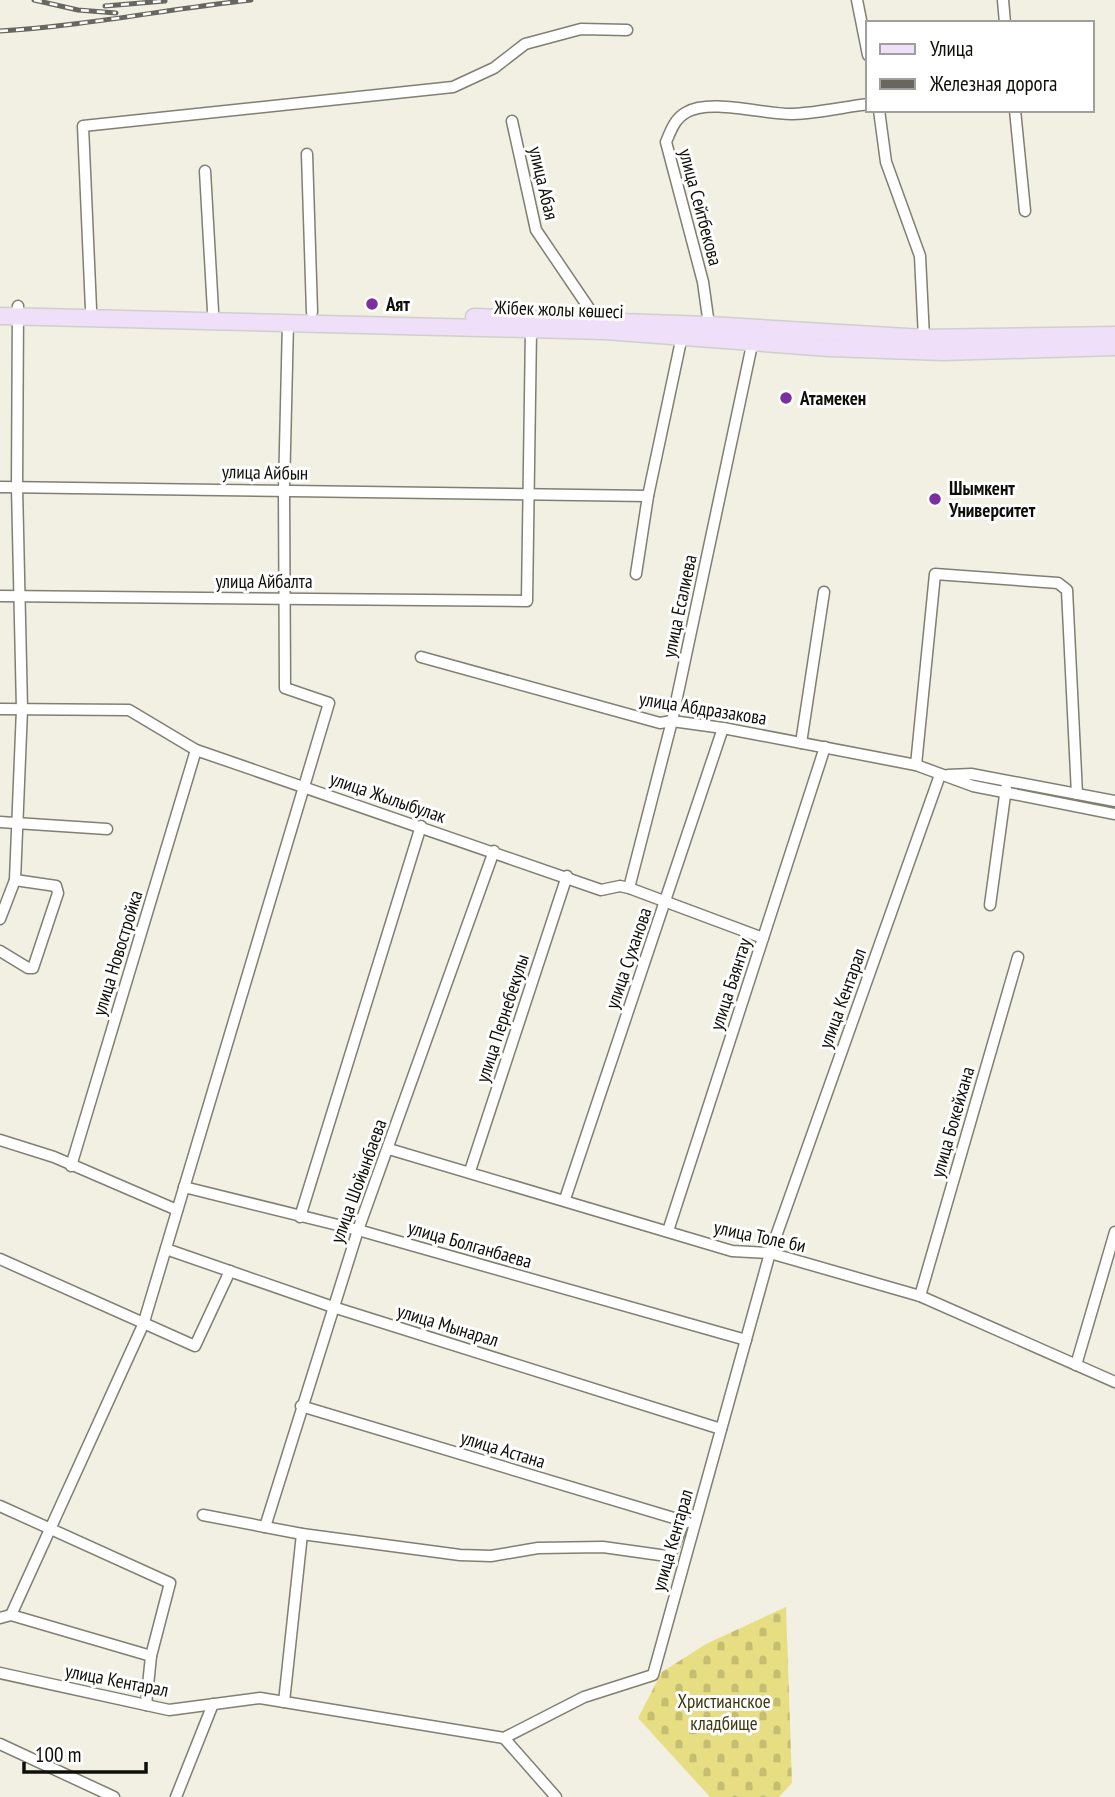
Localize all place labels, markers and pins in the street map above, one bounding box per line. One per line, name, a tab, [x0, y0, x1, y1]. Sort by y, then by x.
place label: Аят	[385, 292, 410, 316]
marker: Аят	[364, 296, 380, 312]
place label: Атамекен	[799, 386, 866, 410]
marker: Атамекен	[778, 390, 794, 406]
place label: Шымкент Университет	[948, 476, 1036, 522]
marker: Шымкент Университет	[927, 491, 943, 507]

